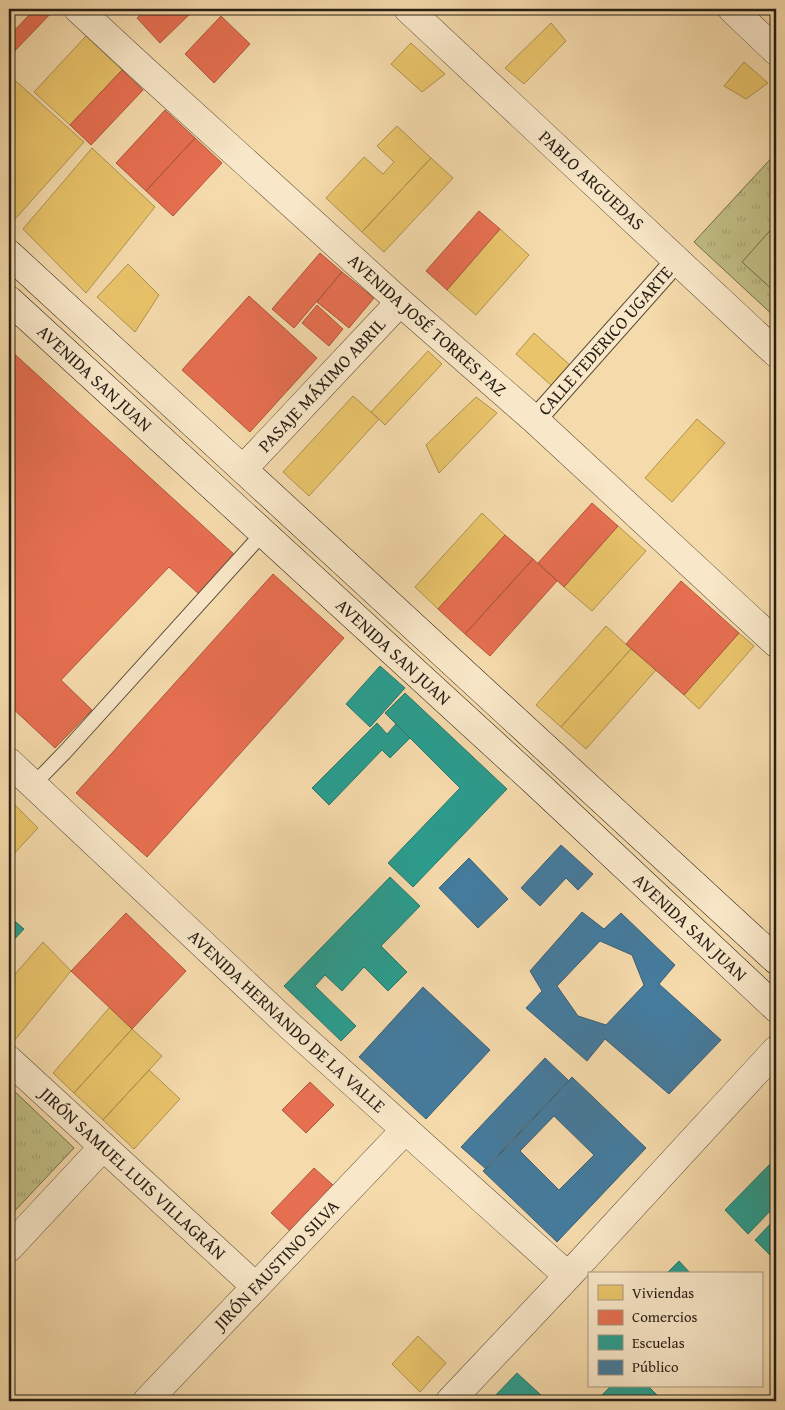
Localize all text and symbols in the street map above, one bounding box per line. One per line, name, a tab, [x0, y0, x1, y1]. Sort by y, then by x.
street label: PABLO ARGUEDAS	[533, 124, 651, 237]
street label: AVENIDA JOSÉ TORRES PAZ	[342, 247, 513, 402]
street label: CALLE FEDERICO UGARTE	[531, 260, 679, 421]
street label: PASAJE MÁXIMO ABRIL	[251, 311, 392, 458]
street label: AVENIDA SAN JUAN	[31, 318, 159, 438]
street label: AVENIDA SAN JUAN	[330, 592, 457, 712]
street label: AVENIDA SAN JUAN	[627, 867, 754, 988]
street label: AVENIDA HERNANDO DE LA VALLE	[182, 923, 392, 1119]
street label: JIRÓN SAMUEL LUIS VILLAGRÁN	[32, 1079, 232, 1266]
street label: JIRÓN FAUSTINO SILVA	[206, 1193, 345, 1337]
legend	[588, 1272, 762, 1388]
text: Viviendas	[632, 1282, 694, 1303]
text: Comercios	[632, 1306, 698, 1327]
text: Escuelas	[632, 1332, 685, 1353]
text: Público	[632, 1356, 679, 1377]

